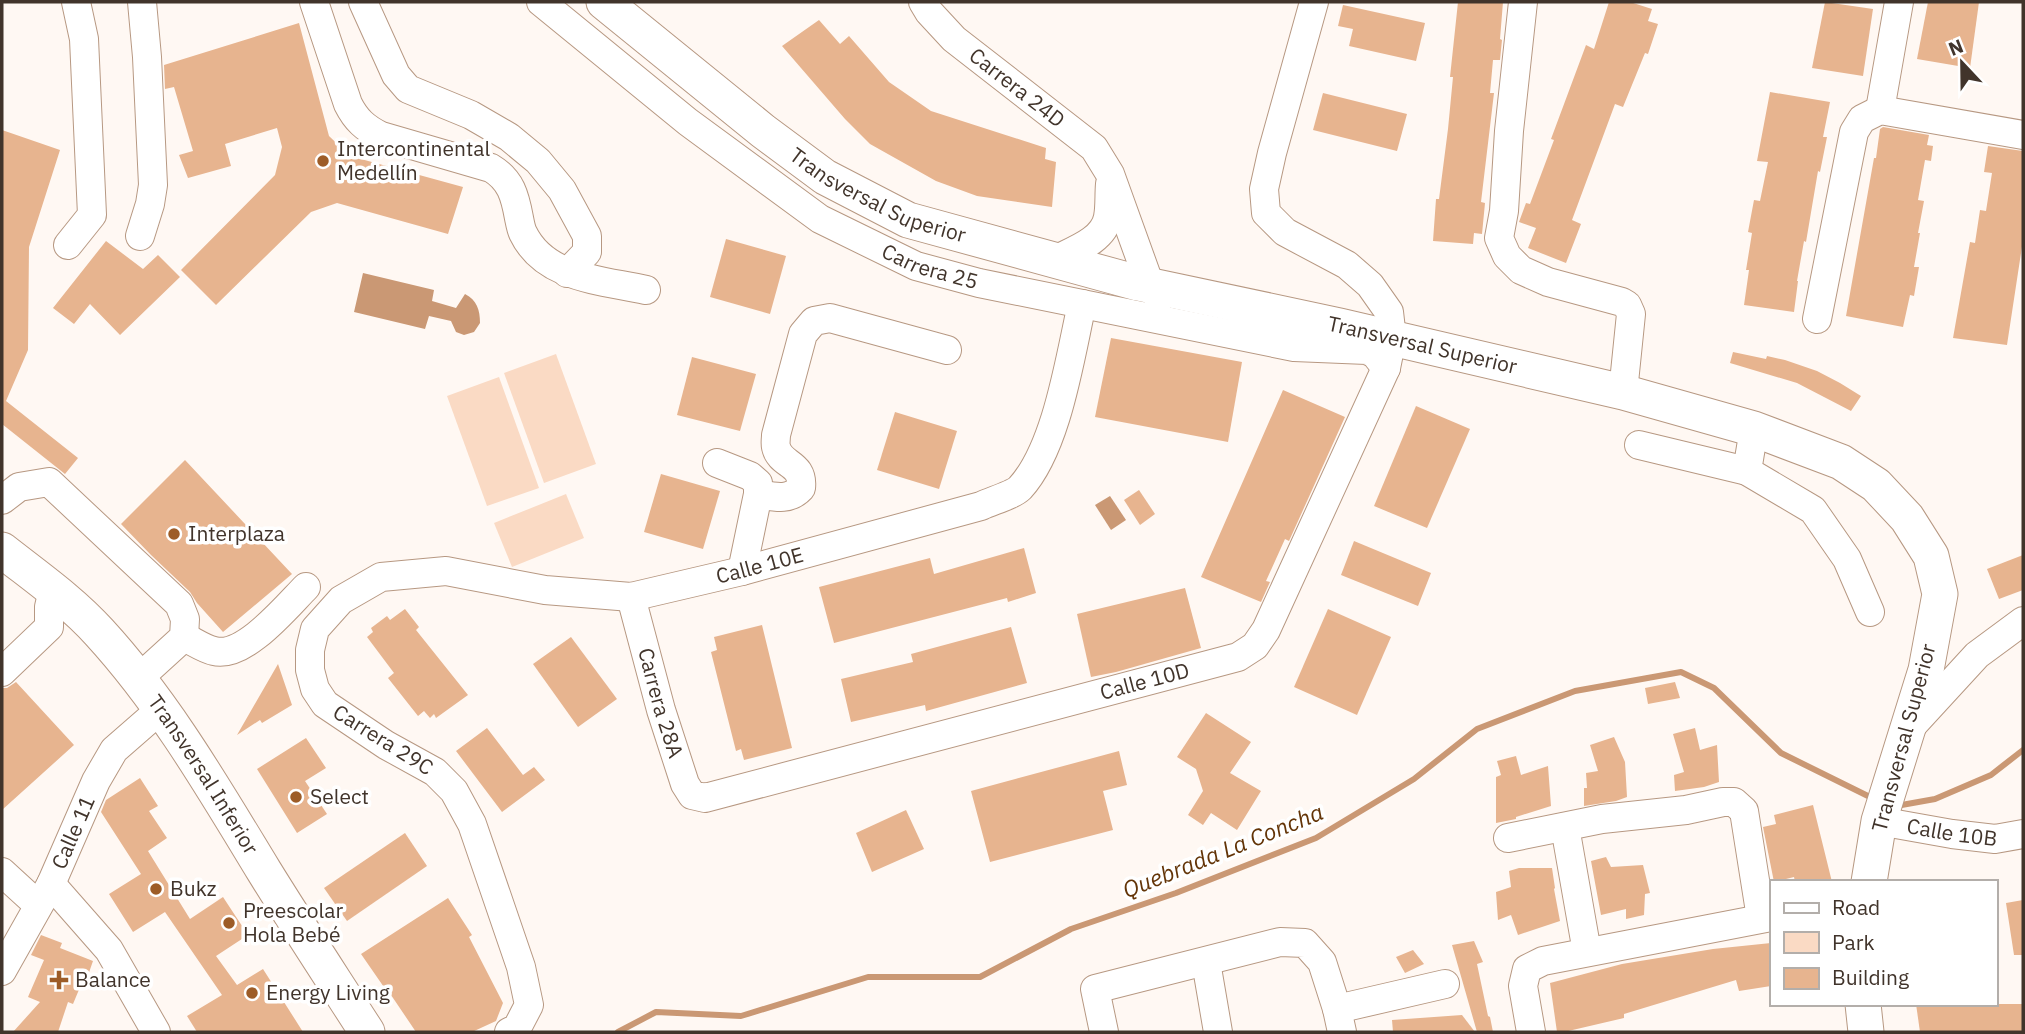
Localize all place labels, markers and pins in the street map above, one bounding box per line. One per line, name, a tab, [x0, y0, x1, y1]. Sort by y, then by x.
place label: Intercontinental Medellín	[337, 134, 490, 186]
marker: Intercontinental Medellín	[315, 153, 331, 169]
place label: Interplaza	[188, 519, 285, 547]
marker: Interplaza	[166, 526, 182, 542]
place label: Select	[310, 782, 369, 810]
marker: Select	[288, 789, 304, 805]
place label: Bukz	[170, 874, 217, 902]
marker: Bukz	[148, 881, 164, 897]
place label: Preescolar Hola Bebé	[243, 896, 344, 948]
marker: Preescolar Hola Bebé	[221, 915, 237, 931]
place label: Balance	[75, 965, 151, 993]
marker: Balance	[49, 970, 69, 990]
place label: Energy Living	[266, 978, 390, 1006]
marker: Energy Living	[244, 985, 260, 1001]

